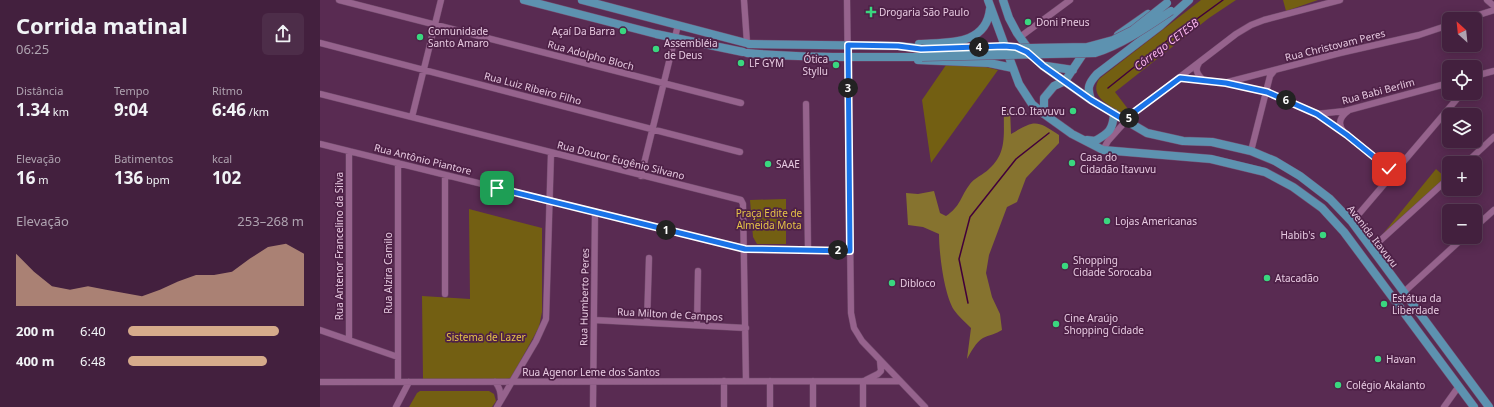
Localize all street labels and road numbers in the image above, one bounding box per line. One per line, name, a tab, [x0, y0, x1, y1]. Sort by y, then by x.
street label: Rua Christovam Peres	[1283, 26, 1387, 64]
street label: Rua Adolpho Bloch	[546, 37, 636, 73]
street label: Rua Luiz Ribeiro Filho	[483, 68, 583, 108]
street label: Rua Babi Berlim	[1340, 75, 1416, 107]
street label: Rua Doutor Eugênio Silvano	[556, 137, 686, 183]
street label: Rua Antônio Piantore	[373, 140, 474, 178]
street label: Rua Antenor Francelino da Silva	[332, 172, 346, 320]
street label: Avenida Itavuvu	[1344, 202, 1402, 270]
street label: Rua Alzira Camilo	[381, 232, 395, 314]
street label: Rua Humberto Peres	[576, 248, 592, 346]
street label: Rua Milton de Campos	[617, 304, 723, 324]
street label: Rua Agenor Leme dos Santos	[522, 365, 660, 379]

